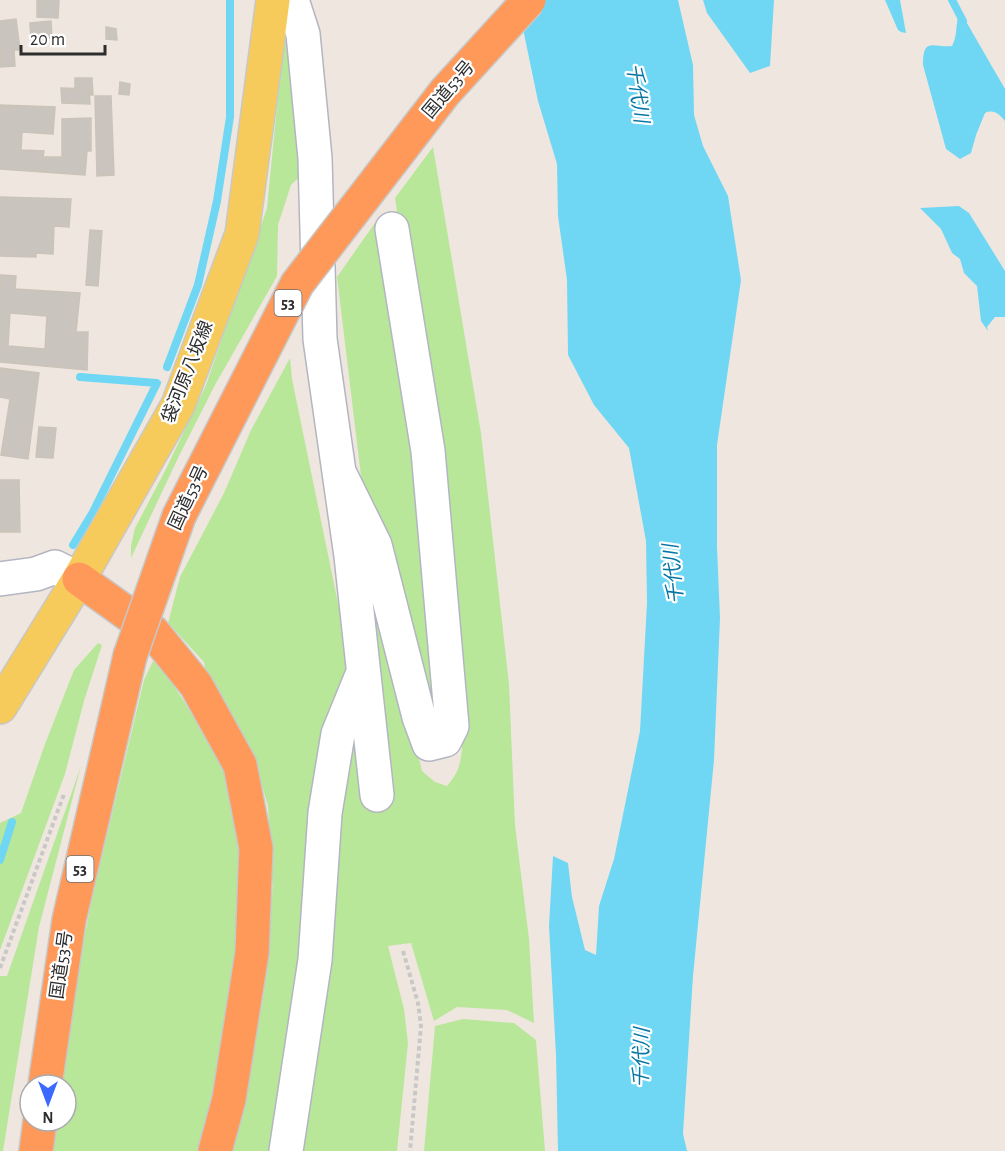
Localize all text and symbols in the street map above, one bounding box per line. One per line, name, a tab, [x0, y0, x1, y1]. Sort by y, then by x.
scale bar	[21, 18, 105, 56]
text: 20 m	[30, 31, 65, 49]
street label: 国道53号	[418, 57, 478, 122]
water label: 千代川	[623, 62, 652, 126]
road number: 53	[274, 290, 302, 316]
street label: 袋河原八坂線	[158, 318, 217, 425]
street label: 国道53号	[164, 462, 212, 533]
water label: 千代川	[660, 541, 687, 605]
road number: 53	[66, 856, 94, 882]
street label: 国道53号	[46, 929, 76, 1000]
water label: 千代川	[630, 1026, 653, 1088]
north arrow	[18, 1073, 78, 1133]
text: N	[42, 1109, 54, 1125]

